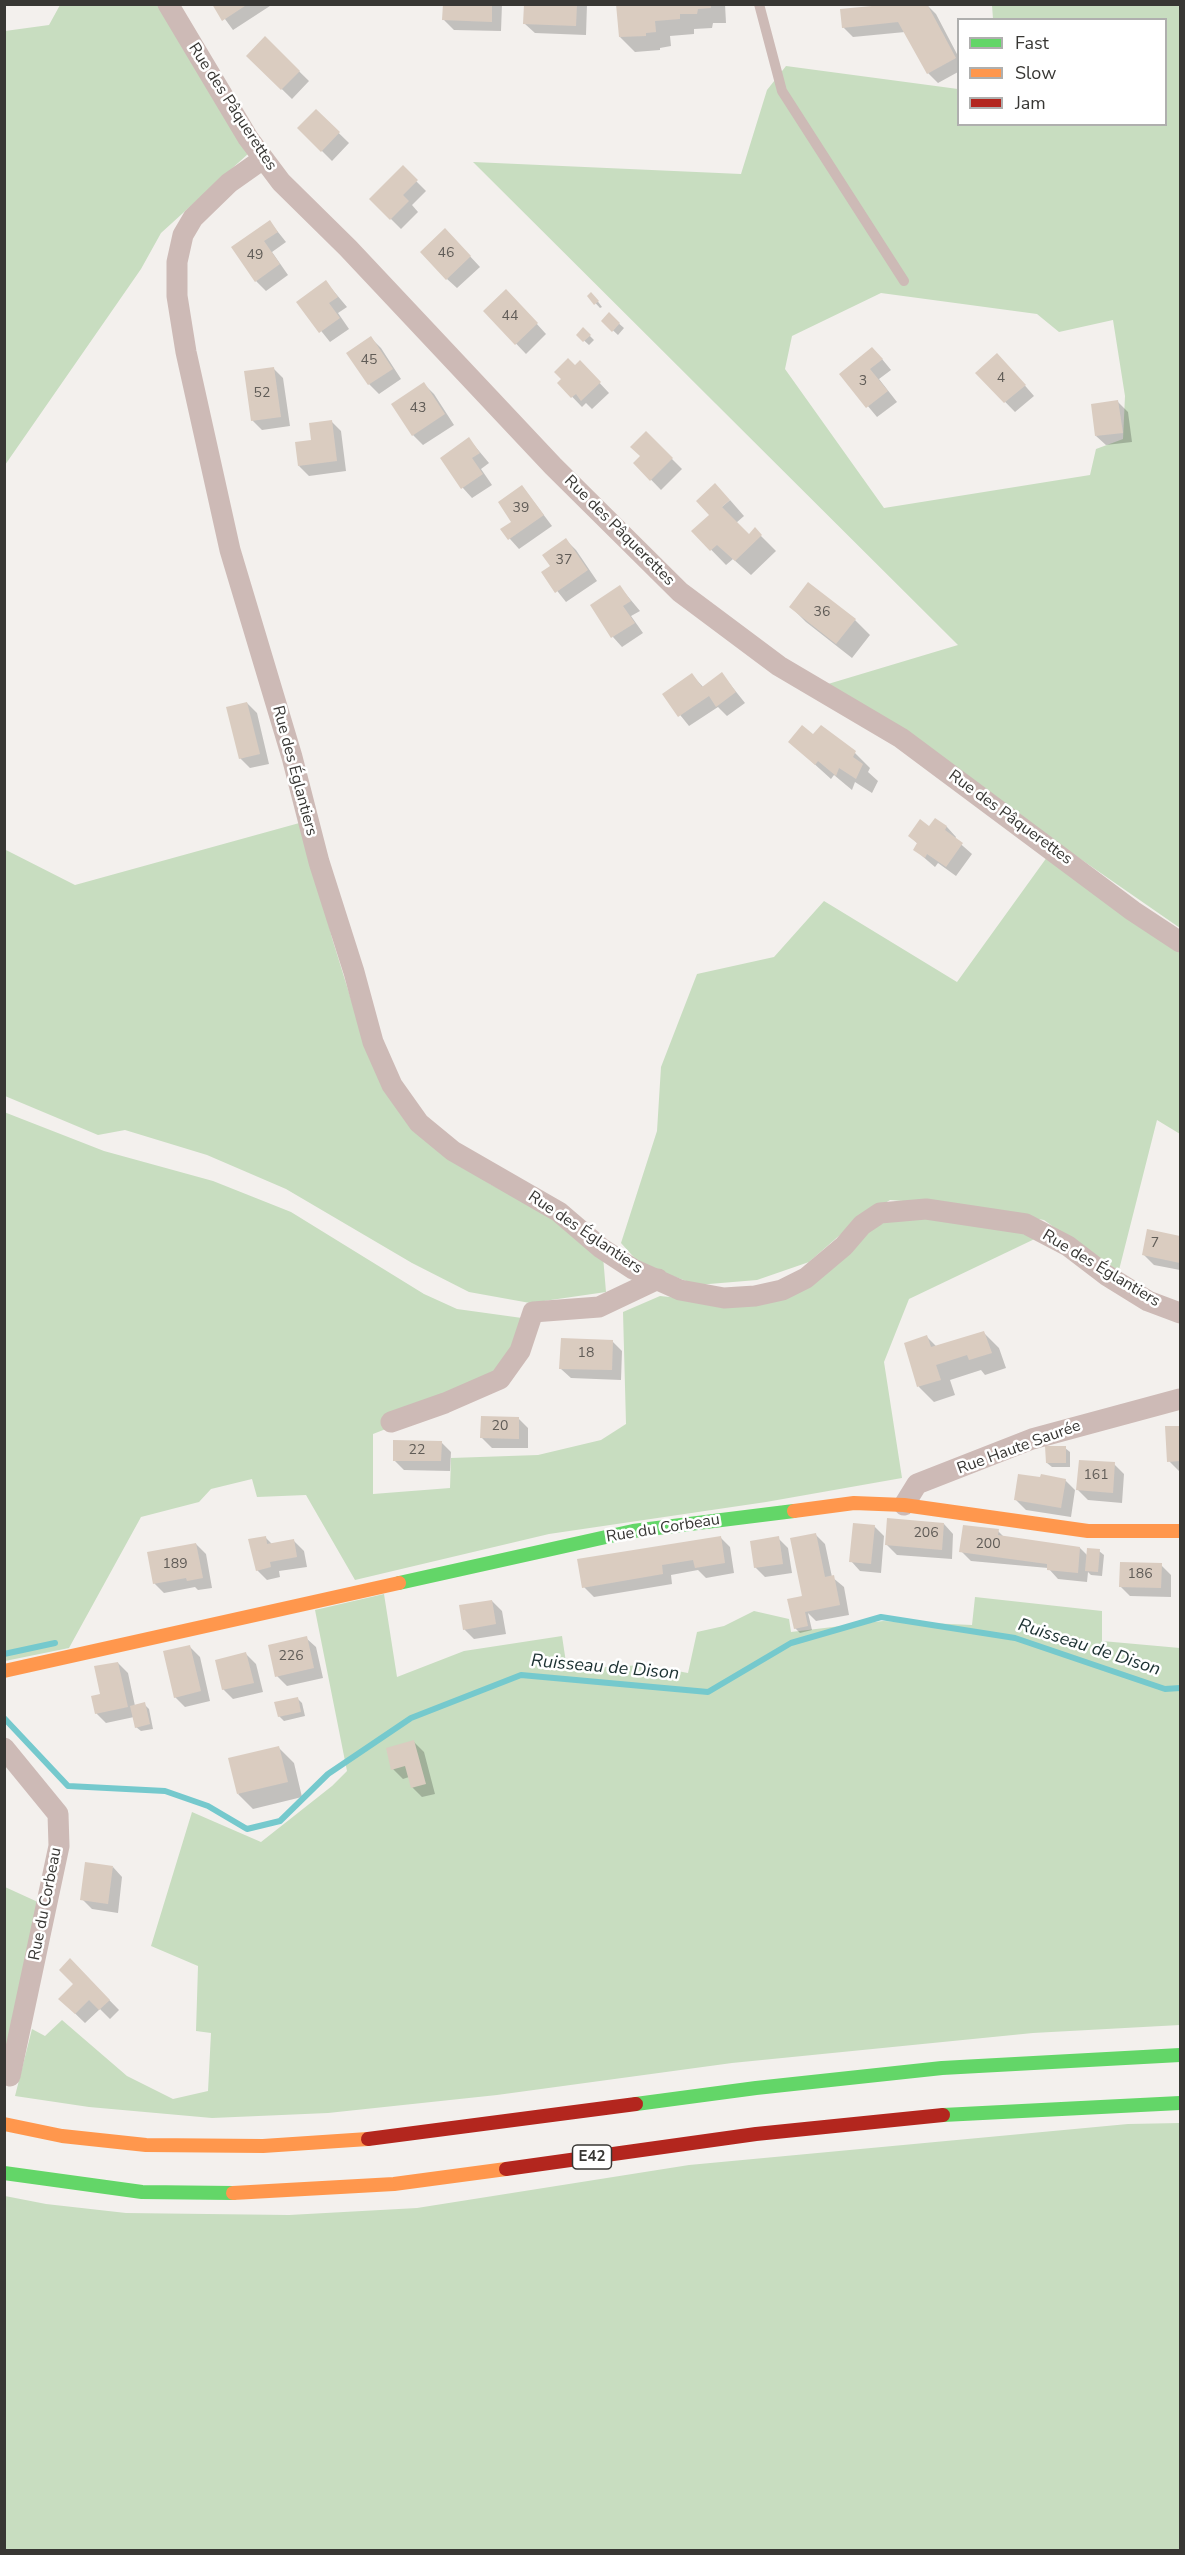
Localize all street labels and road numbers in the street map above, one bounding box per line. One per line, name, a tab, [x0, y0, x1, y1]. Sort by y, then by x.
street label: Rue des Pâquerettes	[184, 40, 280, 174]
street label: Rue des Pâquerettes	[560, 472, 678, 590]
street label: Rue des Églantiers	[267, 704, 321, 838]
street label: Rue des Pâquerettes	[944, 767, 1076, 869]
street label: Rue des Églantiers	[524, 1188, 646, 1278]
street label: Rue des Églantiers	[1039, 1226, 1163, 1312]
street label: Rue Haute Saurée	[955, 1417, 1083, 1479]
street label: Rue du Corbeau	[605, 1511, 721, 1547]
street label: Rue du Corbeau	[26, 1846, 66, 1962]
road number: E42	[572, 2145, 612, 2169]

